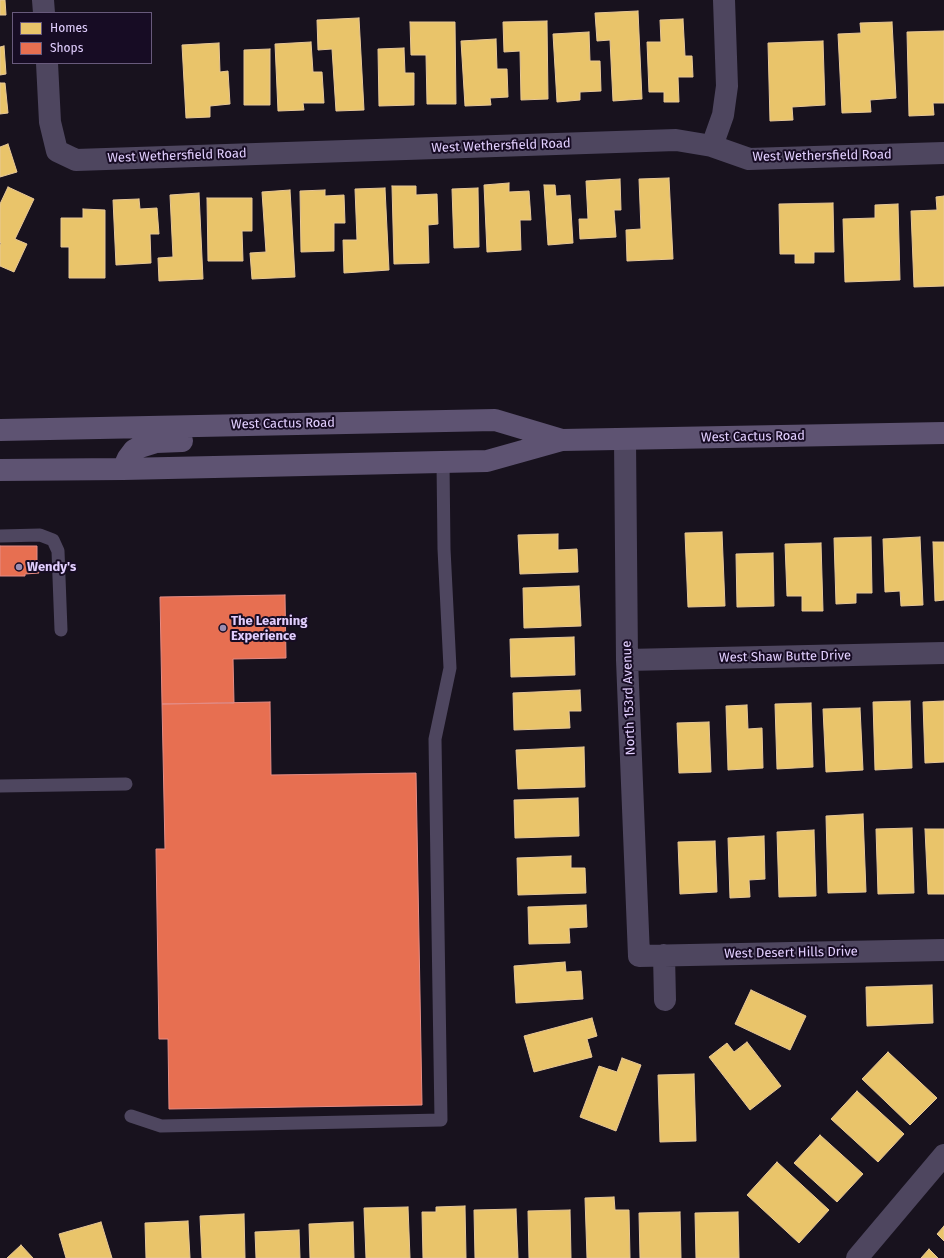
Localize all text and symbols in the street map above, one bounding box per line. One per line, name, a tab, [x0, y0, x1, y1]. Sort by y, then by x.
legend	[12, 12, 152, 64]
text: Homes	[50, 21, 88, 35]
text: Shops	[50, 41, 83, 55]
street label: West Wethersfield Road	[431, 136, 571, 156]
street label: West Wethersfield Road	[107, 146, 247, 166]
street label: West Wethersfield Road	[752, 147, 892, 165]
street label: West Cactus Road	[231, 415, 335, 433]
street label: West Cactus Road	[701, 428, 805, 446]
place label: Wendy's	[27, 559, 76, 575]
marker: Wendy's	[14, 562, 24, 572]
place label: The Learning Experience	[231, 613, 307, 644]
marker: The Learning Experience	[218, 623, 228, 633]
street label: North 153rd Avenue	[619, 640, 639, 756]
street label: West Shaw Butte Drive	[719, 648, 851, 666]
street label: West Desert Hills Drive	[724, 944, 858, 962]

